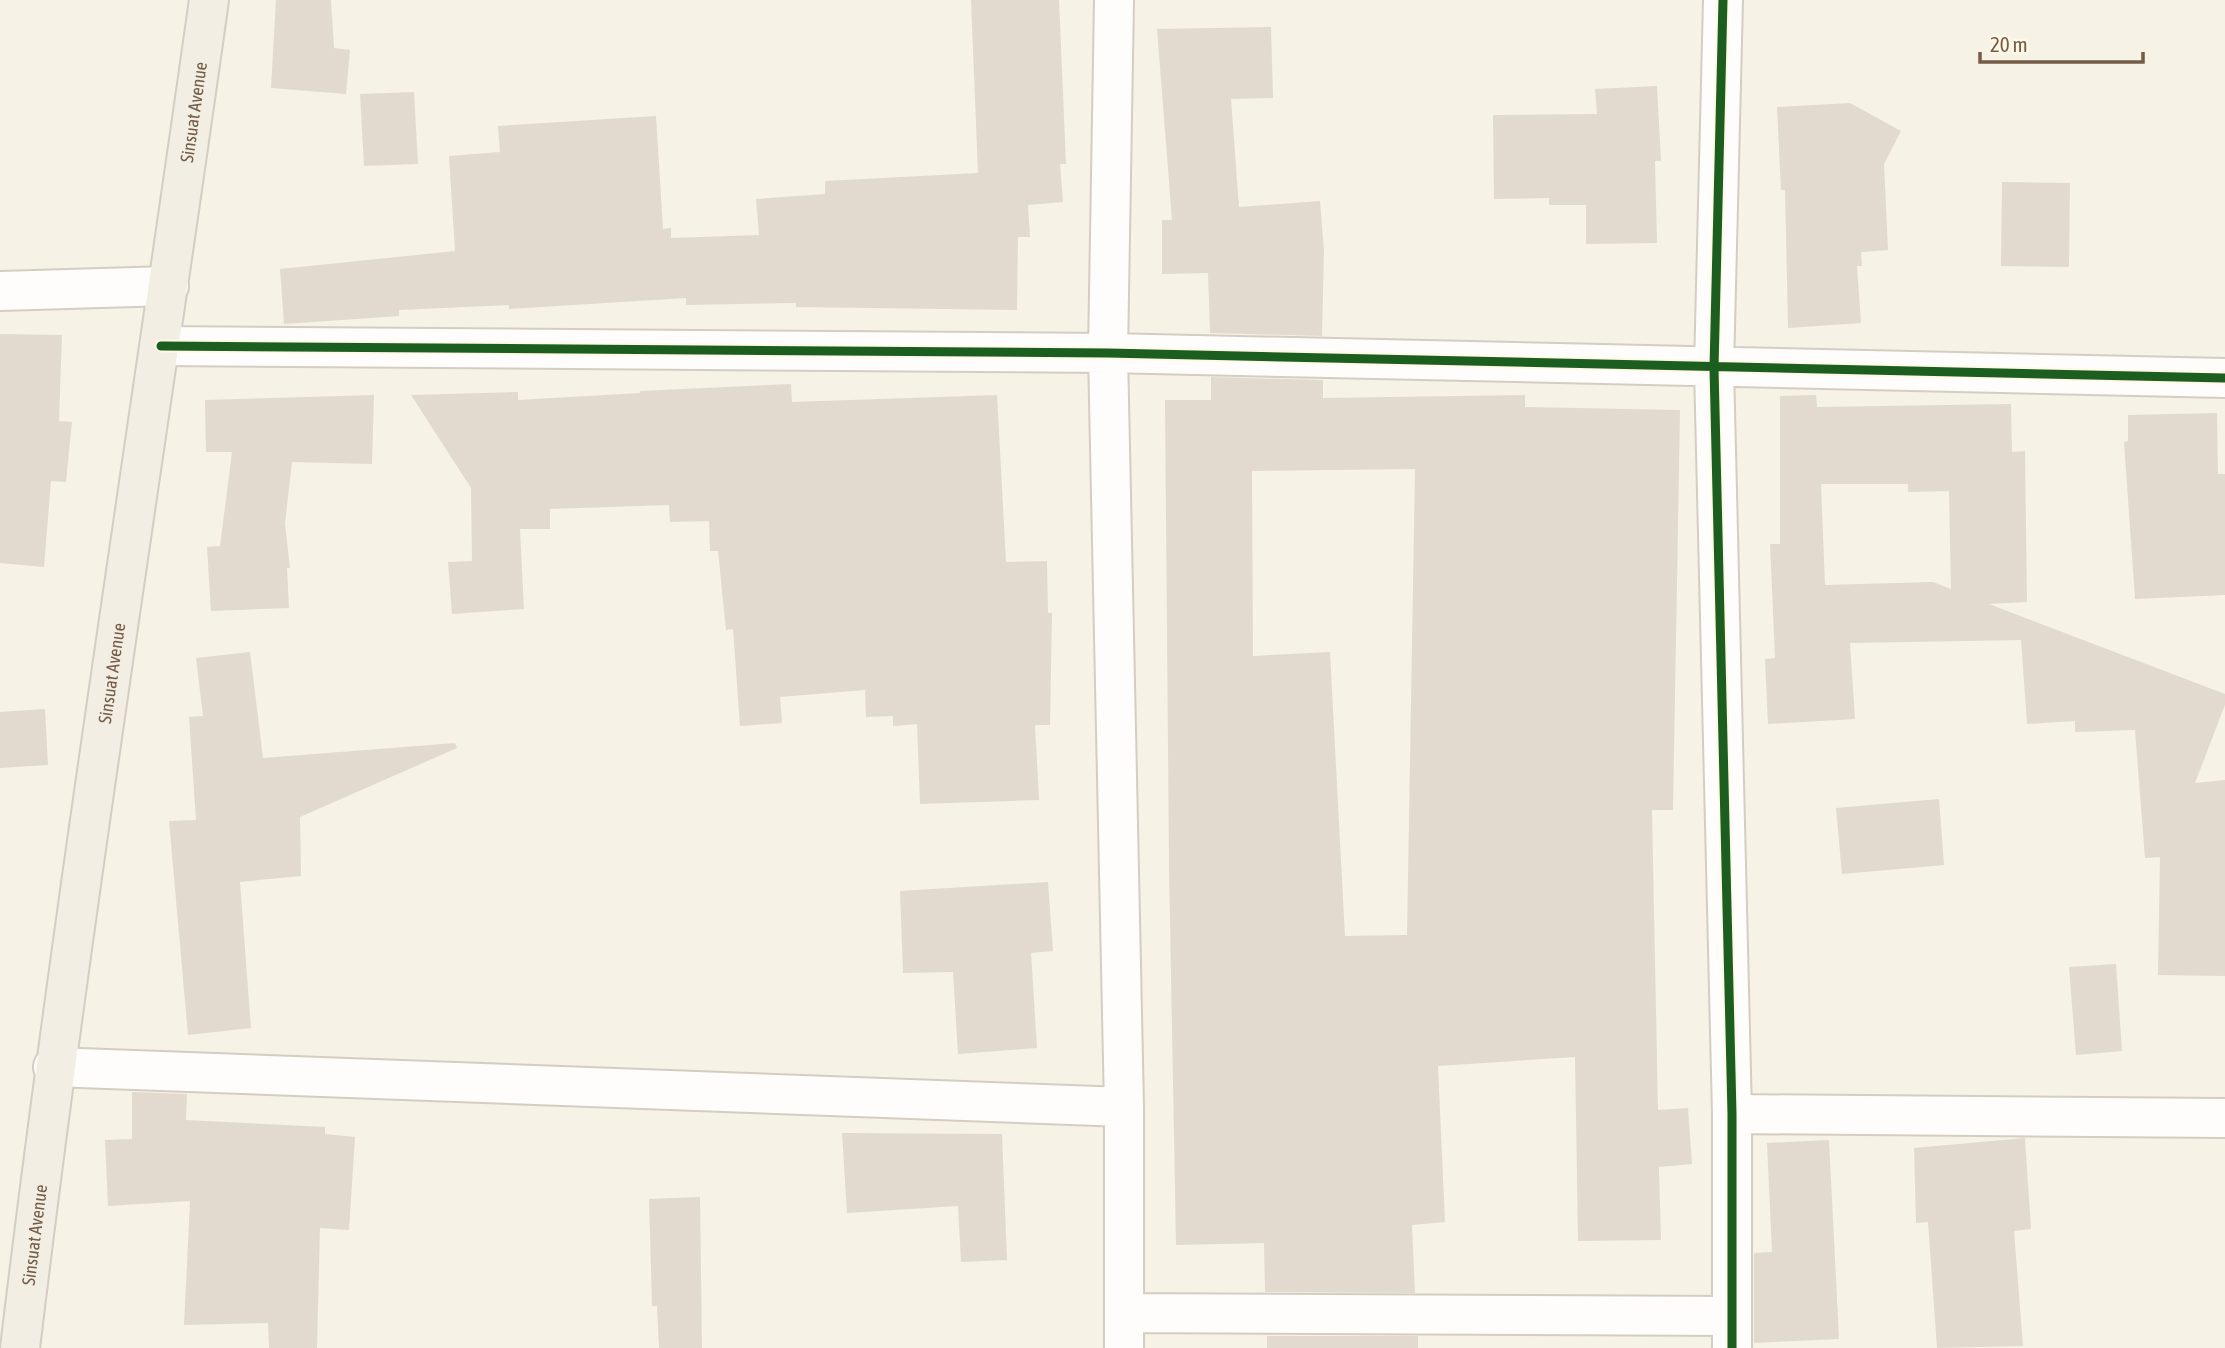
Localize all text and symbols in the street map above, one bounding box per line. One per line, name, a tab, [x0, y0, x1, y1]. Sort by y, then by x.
scale bar	[1980, 21, 2143, 65]
text: 20 m	[1990, 32, 2028, 56]
street label: Sinsuat Avenue	[175, 60, 211, 164]
street label: Sinsuat Avenue	[94, 621, 129, 725]
street label: Sinsuat Avenue	[17, 1183, 51, 1286]

